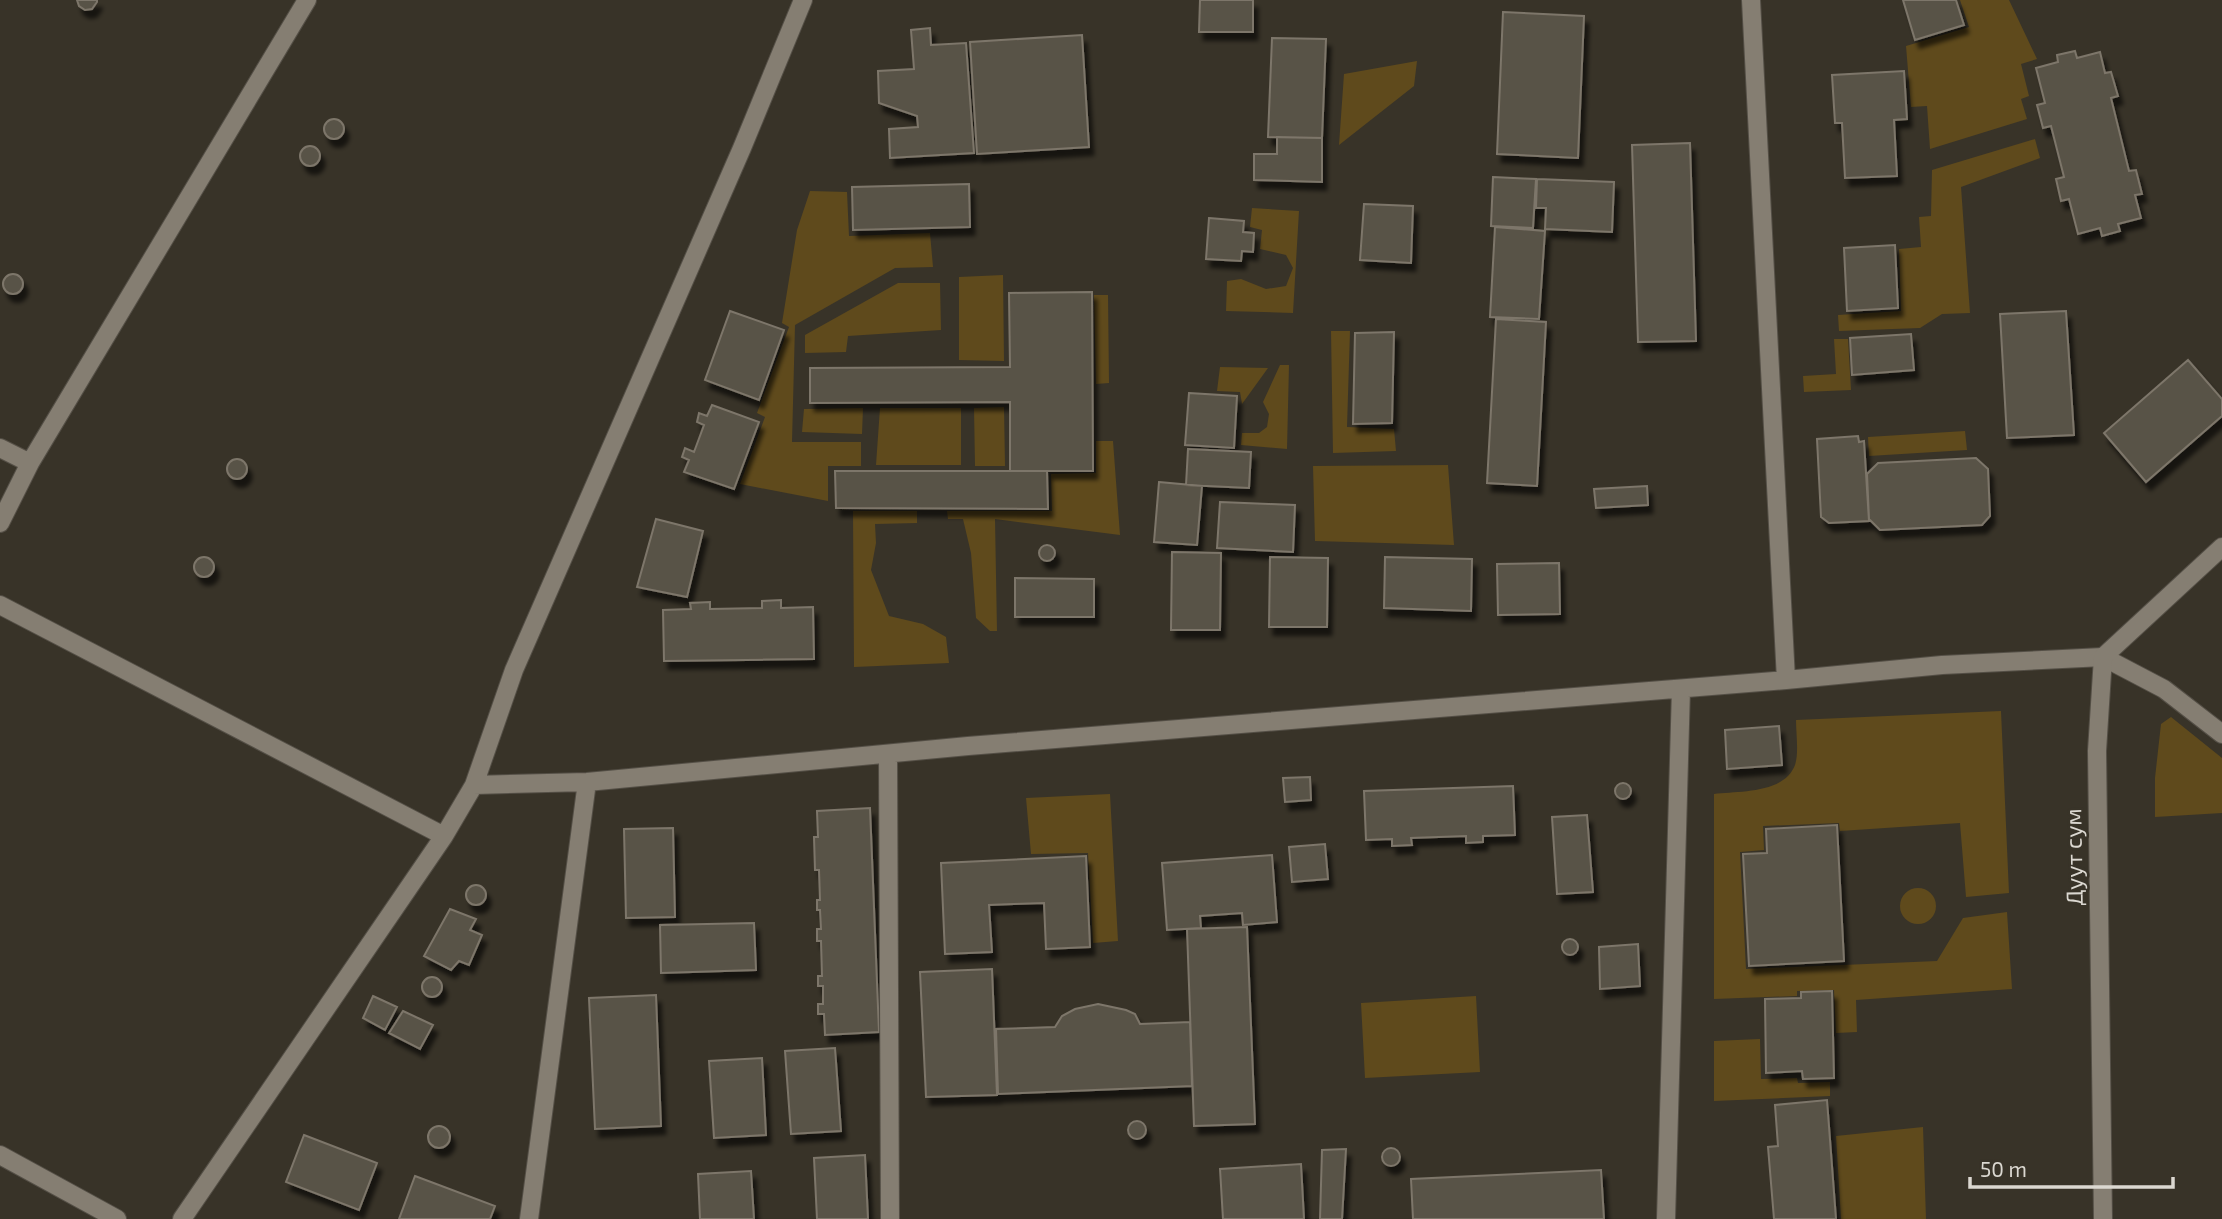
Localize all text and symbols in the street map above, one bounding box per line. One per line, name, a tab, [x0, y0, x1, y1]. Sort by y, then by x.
street label: Дуут сум	[2058, 808, 2089, 906]
scale bar	[1970, 1146, 2173, 1190]
text: 50 m	[1980, 1156, 2027, 1181]

